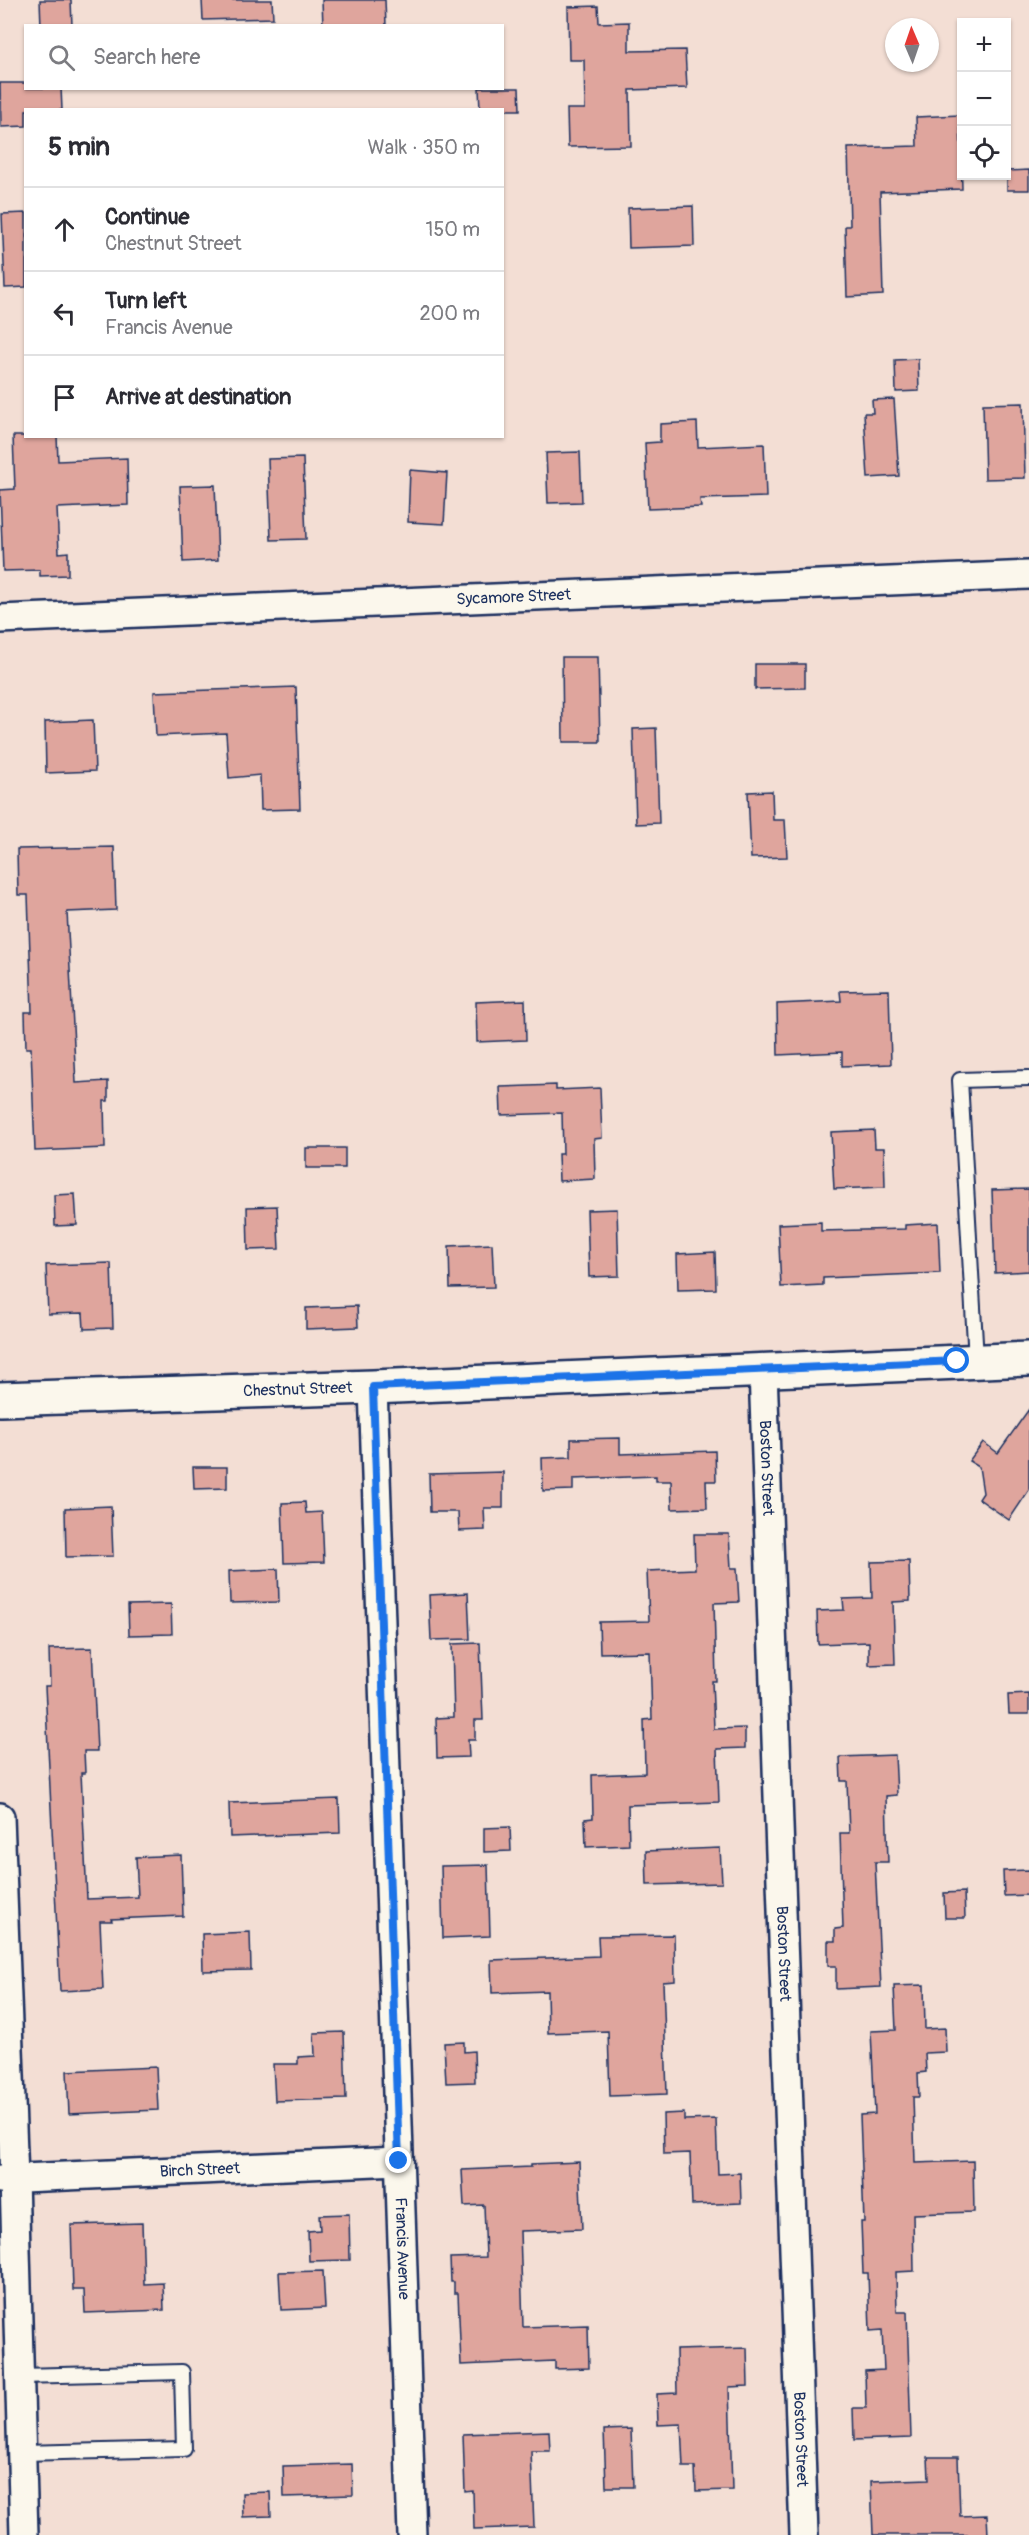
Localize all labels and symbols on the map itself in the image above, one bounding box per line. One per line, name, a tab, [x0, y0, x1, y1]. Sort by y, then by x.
north arrow	[885, 18, 939, 72]
street label: Sycamore Street	[456, 585, 572, 609]
route start	[943, 1347, 969, 1373]
street label: Chestnut Street	[243, 1378, 353, 1401]
street label: Boston Street	[755, 1420, 778, 1517]
street label: Boston Street	[772, 1905, 795, 2002]
route end	[385, 2147, 411, 2173]
street label: Birch Street	[159, 2158, 241, 2182]
street label: Francis Avenue	[391, 2197, 414, 2300]
street label: Boston Street	[789, 2391, 812, 2488]

